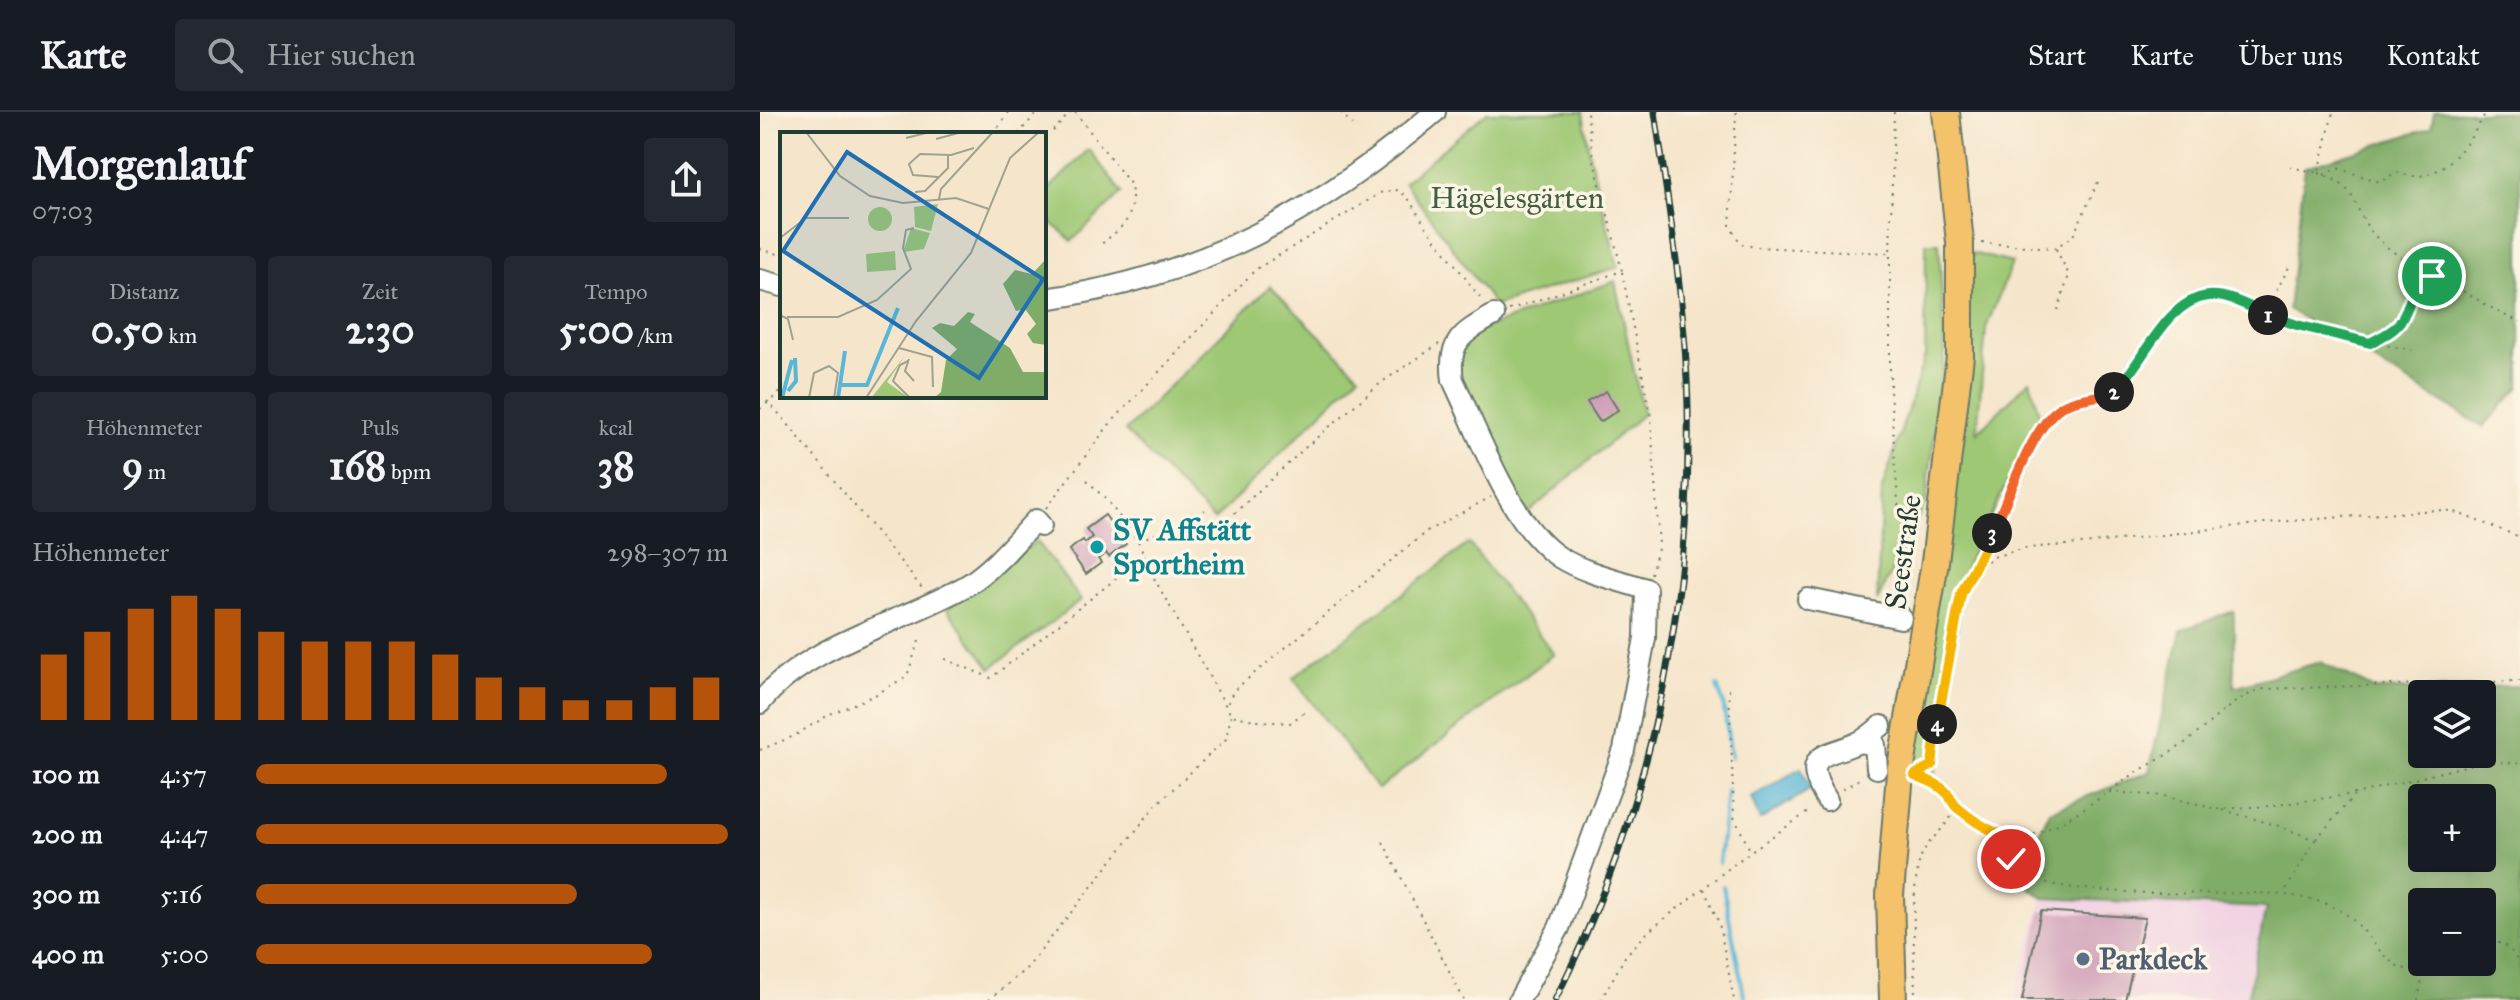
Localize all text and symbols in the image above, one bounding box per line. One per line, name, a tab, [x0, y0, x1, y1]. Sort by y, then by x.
search box	[175, 19, 735, 91]
text: Karte	[40, 32, 127, 78]
icon: search	[203, 33, 247, 77]
text: Hier suchen	[267, 37, 416, 73]
text: Start	[2028, 38, 2086, 73]
text: Karte	[2130, 38, 2194, 73]
text: Über uns	[2238, 38, 2343, 73]
text: Kontakt	[2387, 38, 2480, 73]
inset map	[780, 132, 1046, 398]
text: Morgenlauf	[32, 137, 247, 191]
button: share	[644, 138, 728, 222]
park label: Hägelesgärten	[1430, 180, 1604, 216]
text: 07:03	[32, 194, 93, 226]
pin	[2398, 242, 2466, 310]
icon: arrive	[2410, 254, 2454, 298]
text: Distanz	[109, 278, 179, 305]
text: Zeit	[362, 278, 398, 305]
text: Tempo	[584, 278, 648, 305]
pin: 1	[2248, 295, 2288, 335]
text: 1	[2264, 301, 2272, 328]
text: 0.50	[91, 305, 164, 354]
text: 2:30	[345, 305, 415, 354]
text: 5:00	[559, 305, 634, 354]
text: km	[164, 322, 197, 349]
text: /km	[634, 322, 673, 349]
pin: 2	[2094, 372, 2134, 412]
text: 2	[2109, 378, 2119, 405]
text: Höhenmeter	[86, 414, 202, 441]
text: Puls	[361, 414, 399, 441]
text: kcal	[599, 414, 633, 441]
text: 9	[122, 441, 143, 490]
text: 168	[329, 441, 386, 490]
text: 38	[597, 441, 635, 490]
text: m	[143, 458, 166, 485]
text: bpm	[386, 458, 431, 485]
street label: Seestraße	[1877, 492, 1929, 612]
place label: SV Affstätt Sportheim	[1113, 512, 1252, 582]
pin: 3	[1972, 513, 2012, 553]
text: 3	[1988, 519, 1996, 546]
text: Höhenmeter	[32, 536, 169, 568]
text: 298–307 m	[607, 536, 728, 568]
marker: SV Affstätt Sportheim	[1088, 538, 1106, 556]
map controls	[2408, 680, 2496, 976]
button: layers	[2408, 680, 2496, 768]
pin: 4	[1917, 704, 1957, 744]
text: 4	[1931, 710, 1943, 737]
text: 100 m	[32, 758, 100, 790]
text: 4:57	[160, 758, 207, 790]
button: +	[2408, 784, 2496, 872]
text: 200 m	[32, 818, 103, 850]
text: 4:47	[160, 818, 208, 850]
pin	[1977, 825, 2045, 893]
icon: check	[1989, 837, 2033, 881]
text: 300 m	[32, 878, 100, 910]
text: 5:16	[160, 878, 202, 910]
button: −	[2408, 888, 2496, 976]
text: 400 m	[32, 938, 104, 970]
text: 5:00	[160, 938, 209, 970]
place label: Parkdeck	[2099, 941, 2208, 977]
marker: Parkdeck	[2074, 950, 2092, 968]

